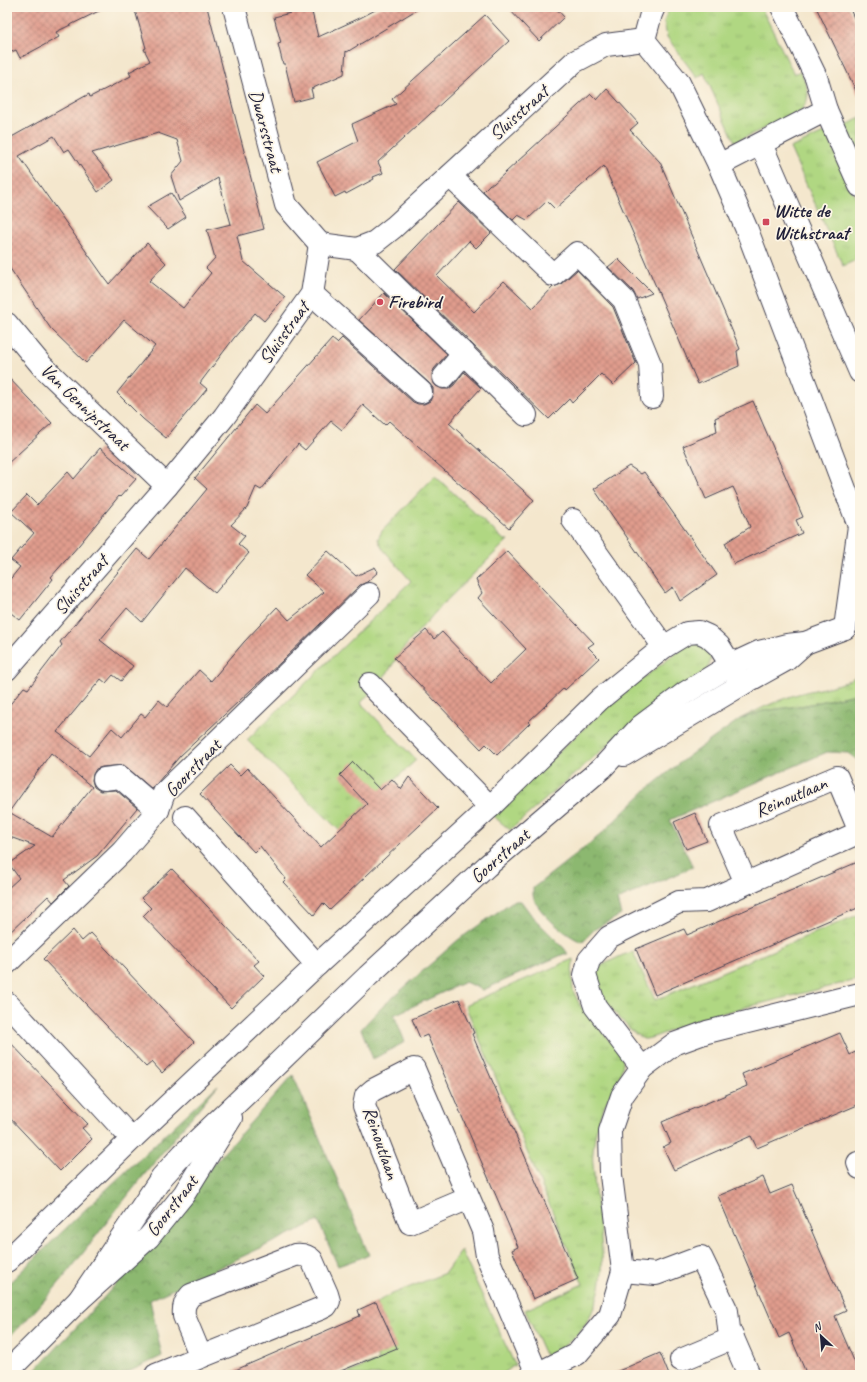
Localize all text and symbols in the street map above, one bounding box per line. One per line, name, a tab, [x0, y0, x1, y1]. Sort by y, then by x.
street label: Sluisstraat	[484, 78, 556, 146]
street label: Dwarsstraat	[244, 87, 289, 176]
place label: Witte de Withstraat	[774, 199, 852, 245]
marker: Witte de Withstraat	[761, 217, 771, 227]
place label: Firebird	[388, 290, 444, 314]
street label: Sluisstraat	[253, 295, 316, 369]
marker: Firebird	[375, 297, 385, 307]
street label: Van Gennipstraat	[35, 358, 136, 457]
street label: Sluisstraat	[48, 548, 115, 620]
street label: Goorstraat	[160, 733, 228, 802]
street label: Reinoutlaan	[752, 771, 831, 823]
street label: Goorstraat	[465, 822, 536, 889]
street label: Reinoutlaan	[357, 1103, 405, 1183]
street label: Goorstraat	[141, 1169, 205, 1242]
north arrow	[801, 1316, 841, 1356]
text: N	[810, 1318, 825, 1335]

